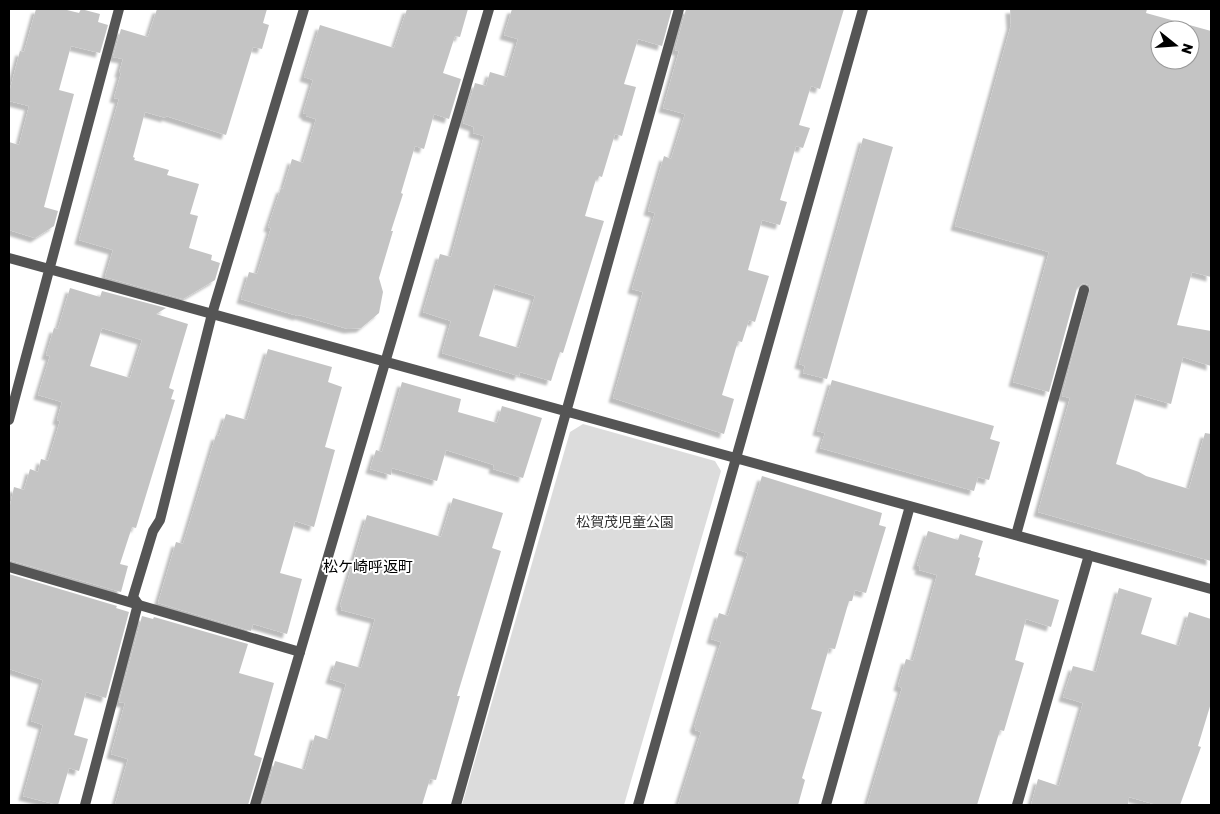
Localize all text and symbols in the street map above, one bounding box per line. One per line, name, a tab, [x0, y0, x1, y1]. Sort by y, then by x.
north arrow	[1150, 20, 1200, 70]
text: N	[1177, 41, 1197, 56]
park label: 松賀茂児童公園	[576, 514, 674, 531]
district label: 松ケ崎呼返町	[323, 558, 413, 576]

